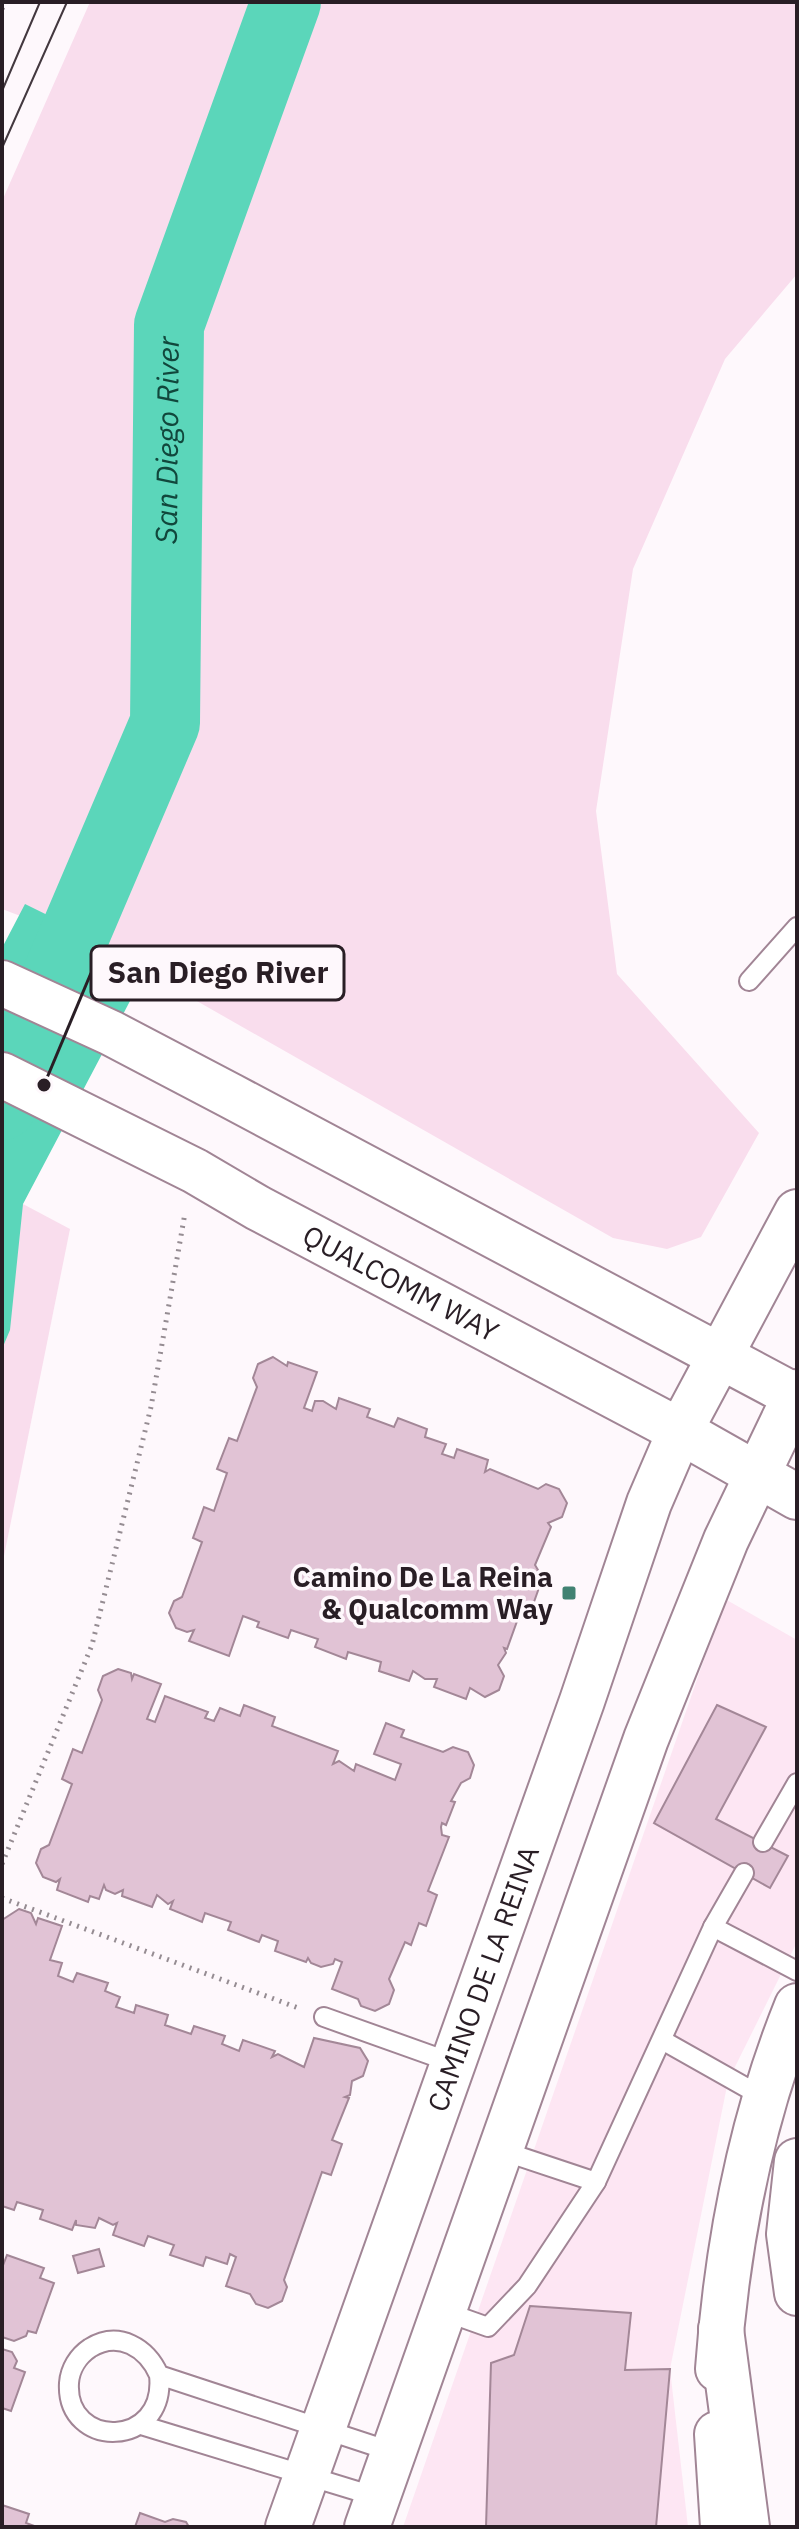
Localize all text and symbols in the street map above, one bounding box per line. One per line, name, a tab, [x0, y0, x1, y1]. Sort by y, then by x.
water label: San Diego River	[146, 335, 187, 544]
callout: San Diego River	[91, 946, 344, 1000]
text: San Diego River	[107, 952, 329, 991]
street label: QUALCOMM WAY	[297, 1216, 506, 1350]
place label: Camino De La Reina & Qualcomm Way	[293, 1558, 553, 1627]
marker: Camino De La Reina & Qualcomm Way	[560, 1584, 578, 1602]
street label: CAMINO DE LA REINA	[418, 1841, 547, 2116]

